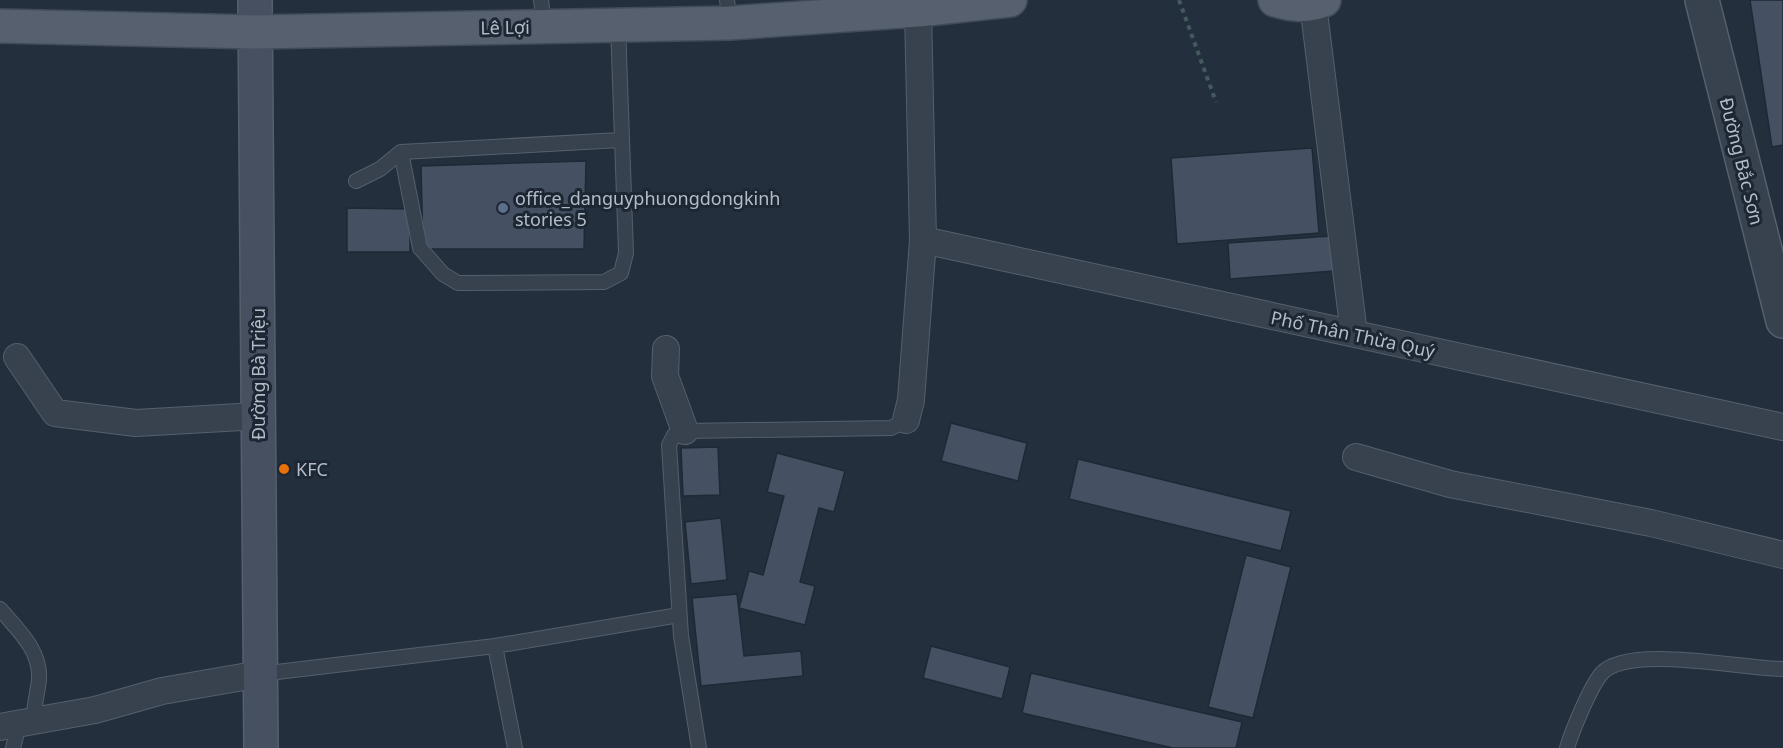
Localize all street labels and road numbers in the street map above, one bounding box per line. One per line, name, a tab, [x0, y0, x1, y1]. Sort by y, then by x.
street label: Lê Lợi	[480, 15, 530, 39]
street label: Đường Bắc Sơn	[1715, 95, 1769, 227]
street label: Phố Thân Thừa Quý	[1269, 305, 1438, 363]
street label: Đường Bà Triệu	[246, 308, 270, 440]

